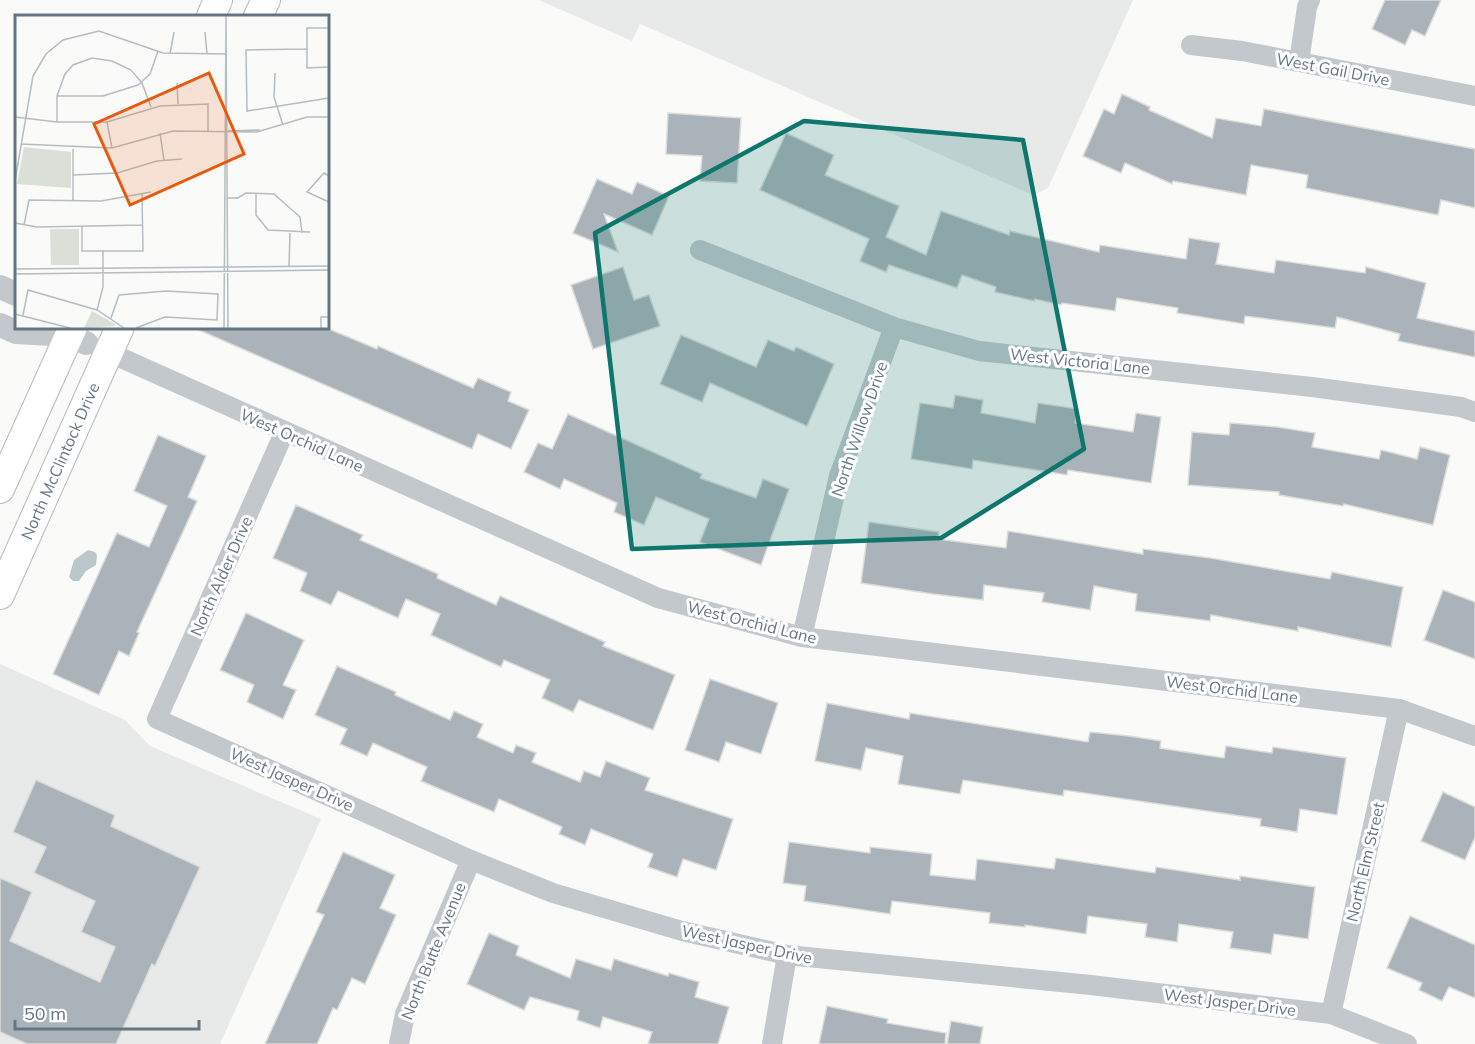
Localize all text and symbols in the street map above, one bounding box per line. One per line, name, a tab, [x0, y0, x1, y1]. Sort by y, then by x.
inset map	[15, 15, 328, 328]
street label: West Gail Drive	[1275, 48, 1391, 90]
street label: West Victoria Lane	[1009, 344, 1151, 378]
street label: North Willow Drive	[827, 359, 891, 499]
street label: North McClintock Drive	[16, 379, 104, 543]
street label: West Orchid Lane	[237, 404, 367, 476]
street label: North Alder Drive	[186, 513, 256, 639]
street label: West Orchid Lane	[685, 596, 819, 648]
street label: West Orchid Lane	[1165, 671, 1299, 707]
street label: West Jasper Drive	[227, 743, 357, 815]
street label: North Elm Street	[1342, 800, 1389, 924]
street label: North Butte Avenue	[396, 880, 470, 1022]
street label: West Jasper Drive	[680, 920, 814, 968]
street label: West Jasper Drive	[1163, 984, 1297, 1020]
scale bar	[15, 993, 200, 1031]
text: 50 m	[24, 1002, 66, 1025]

